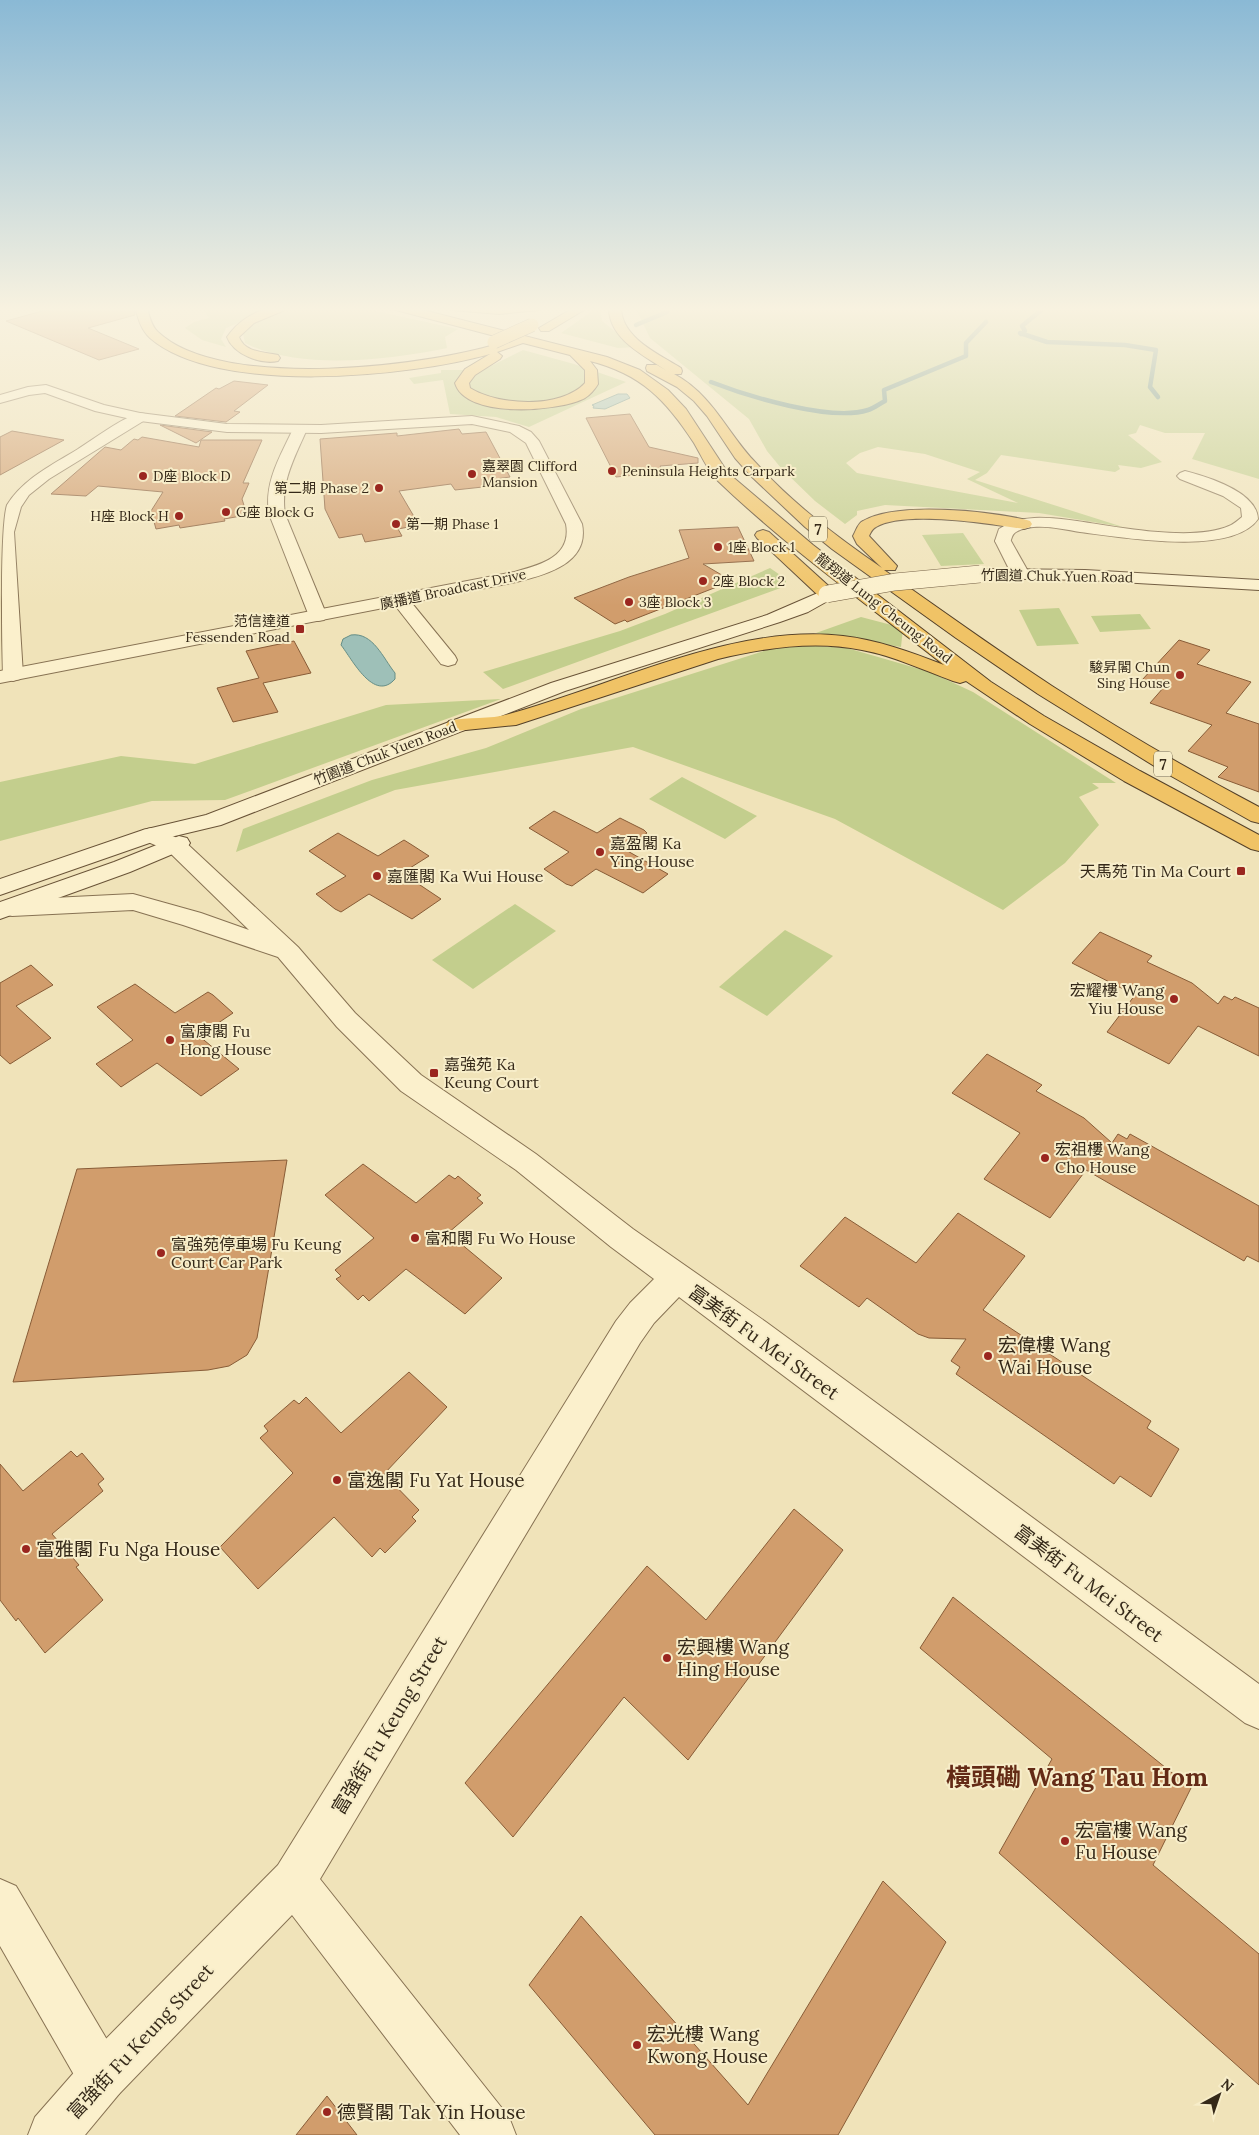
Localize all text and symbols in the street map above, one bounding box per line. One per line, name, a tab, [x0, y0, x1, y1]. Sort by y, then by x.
place label: 嘉翠園 Clifford Mansion	[482, 457, 577, 491]
place label: Peninsula Heights Carpark	[622, 462, 795, 480]
marker: Peninsula Heights Carpark	[606, 465, 618, 477]
place label: D座 Block D	[153, 467, 231, 485]
marker: 嘉翠園 Clifford Mansion	[466, 468, 478, 480]
marker: D座 Block D	[137, 470, 149, 482]
place label: 第二期 Phase 2	[274, 479, 369, 497]
marker: 第二期 Phase 2	[373, 482, 385, 494]
place label: G座 Block G	[236, 503, 315, 521]
marker: G座 Block G	[220, 506, 232, 518]
place label: H座 Block H	[90, 507, 169, 525]
marker: H座 Block H	[173, 510, 185, 522]
place label: 第一期 Phase 1	[406, 515, 499, 533]
road number: 7	[809, 516, 827, 542]
marker: 第一期 Phase 1	[390, 518, 402, 530]
place label: 1座 Block 1	[728, 538, 795, 556]
marker: 1座 Block 1	[712, 541, 724, 553]
street label: 龍翔道 Lung Cheung Road	[812, 549, 956, 667]
street label: 廣播道 Broadcast Drive	[378, 565, 528, 613]
street label: 竹園道 Chuk Yuen Road	[981, 566, 1133, 586]
place label: 2座 Block 2	[713, 572, 785, 590]
marker: 2座 Block 2	[697, 575, 709, 587]
place label: 3座 Block 3	[639, 593, 712, 611]
marker: 3座 Block 3	[623, 596, 635, 608]
place label: 范信達道 Fessenden Road	[185, 612, 290, 646]
marker: 范信達道 Fessenden Road	[294, 623, 306, 635]
place label: 駿昇閣 Chun Sing House	[1089, 658, 1170, 692]
marker: 駿昇閣 Chun Sing House	[1174, 669, 1186, 681]
street label: 竹園道 Chuk Yuen Road	[311, 717, 459, 789]
road number: 7	[1154, 752, 1172, 776]
place label: 嘉盈閣 Ka Ying House	[609, 833, 695, 871]
marker: 嘉盈閣 Ka Ying House	[594, 846, 606, 858]
place label: 天馬苑 Tin Ma Court	[1080, 861, 1232, 881]
marker: 天馬苑 Tin Ma Court	[1235, 865, 1247, 877]
place label: 嘉匯閣 Ka Wui House	[387, 866, 544, 886]
marker: 嘉匯閣 Ka Wui House	[371, 870, 383, 882]
place label: 宏耀樓 Wang Yiu House	[1070, 980, 1165, 1018]
marker: 宏耀樓 Wang Yiu House	[1168, 993, 1180, 1005]
place label: 富康閣 Fu Hong House	[180, 1021, 272, 1059]
marker: 富康閣 Fu Hong House	[164, 1034, 176, 1046]
place label: 嘉強苑 Ka Keung Court	[444, 1054, 540, 1092]
marker: 嘉強苑 Ka Keung Court	[428, 1067, 440, 1079]
place label: 宏祖樓 Wang Cho House	[1055, 1139, 1150, 1177]
marker: 宏祖樓 Wang Cho House	[1039, 1152, 1051, 1164]
place label: 富和閣 Fu Wo House	[425, 1228, 576, 1248]
marker: 富和閣 Fu Wo House	[409, 1232, 421, 1244]
place label: 富強苑停車場 Fu Keung Court Car Park	[171, 1234, 342, 1272]
marker: 富強苑停車場 Fu Keung Court Car Park	[155, 1247, 167, 1259]
street label: 富美街 Fu Mei Street	[684, 1279, 845, 1405]
place label: 宏偉樓 Wang Wai House	[998, 1333, 1110, 1379]
marker: 宏偉樓 Wang Wai House	[982, 1350, 994, 1362]
place label: 富逸閣 Fu Yat House	[347, 1468, 525, 1492]
marker: 富逸閣 Fu Yat House	[331, 1474, 343, 1486]
street label: 富美街 Fu Mei Street	[1010, 1519, 1169, 1647]
place label: 富雅閣 Fu Nga House	[36, 1537, 220, 1561]
marker: 富雅閣 Fu Nga House	[20, 1543, 32, 1555]
street label: 富強街 Fu Keung Street	[326, 1631, 452, 1819]
place label: 宏興樓 Wang Hing House	[677, 1635, 789, 1681]
marker: 宏興樓 Wang Hing House	[661, 1652, 673, 1664]
district label: 橫頭磡 Wang Tau Hom	[946, 1761, 1208, 1793]
place label: 宏富樓 Wang Fu House	[1075, 1818, 1187, 1864]
marker: 宏富樓 Wang Fu House	[1059, 1835, 1071, 1847]
street label: 富強街 Fu Keung Street	[62, 1958, 219, 2124]
place label: 宏光樓 Wang Kwong House	[647, 2022, 768, 2068]
marker: 宏光樓 Wang Kwong House	[631, 2039, 643, 2051]
north arrow	[1194, 2070, 1244, 2120]
text: N	[1217, 2075, 1237, 2096]
place label: 德賢閣 Tak Yin House	[337, 2100, 525, 2124]
marker: 德賢閣 Tak Yin House	[321, 2106, 333, 2118]

